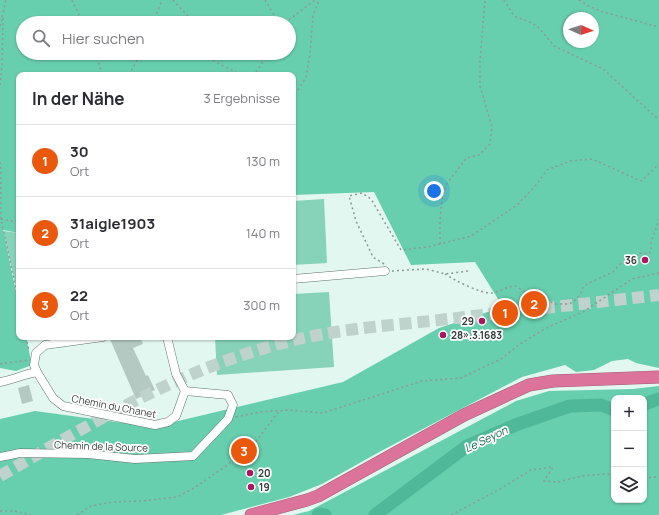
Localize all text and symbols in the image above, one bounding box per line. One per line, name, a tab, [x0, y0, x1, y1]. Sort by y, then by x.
north arrow	[563, 12, 599, 48]
search box	[16, 16, 296, 60]
icon: search	[30, 27, 52, 49]
text: Hier suchen	[62, 28, 144, 49]
text: In der Nähe	[32, 87, 125, 110]
text: 3 Ergebnisse	[203, 89, 280, 107]
text: 30	[70, 141, 89, 162]
text: 1	[42, 152, 48, 170]
text: 130 m	[246, 152, 280, 170]
text: Ort	[70, 162, 89, 180]
your location	[424, 181, 444, 201]
text: 31aigle1903	[70, 213, 155, 234]
text: 2	[41, 224, 49, 242]
text: 140 m	[246, 224, 280, 242]
text: Ort	[70, 234, 89, 252]
place label: 36	[625, 253, 637, 267]
marker: 36	[640, 255, 650, 265]
text: 22	[70, 285, 88, 306]
pin: 2	[521, 289, 547, 319]
text: 3	[41, 296, 49, 314]
text: 300 m	[243, 296, 280, 314]
pin: 1	[492, 298, 518, 328]
text: Ort	[70, 306, 89, 324]
place label: 29	[462, 314, 474, 328]
marker: 29	[477, 316, 487, 326]
place label: 28».3.1683	[451, 328, 502, 342]
marker: 28».3.1683	[438, 330, 448, 340]
street label: Chemin du Chanet	[71, 391, 157, 421]
map controls	[611, 395, 647, 503]
button: +	[611, 395, 647, 431]
water label: Le Seyon	[462, 422, 510, 455]
button: −	[611, 431, 647, 467]
pin: 3	[231, 436, 257, 466]
street label: Chemin de la Source	[54, 437, 148, 455]
place label: 20	[258, 466, 271, 480]
button: layers	[611, 467, 647, 503]
marker: 20	[245, 468, 255, 478]
place label: 19	[259, 480, 270, 494]
marker: 19	[246, 482, 256, 492]

